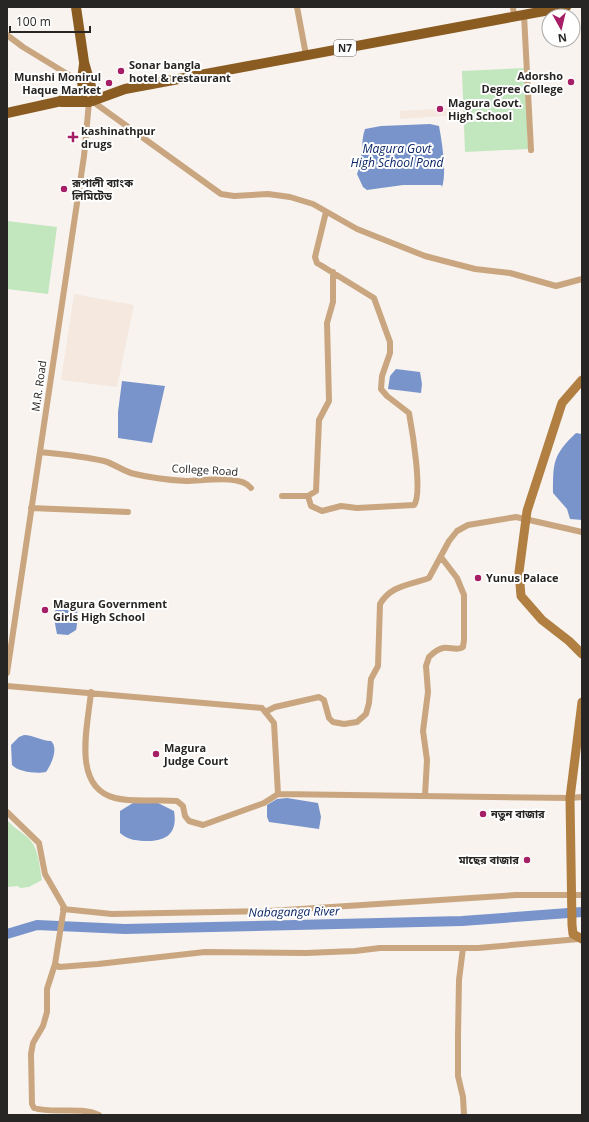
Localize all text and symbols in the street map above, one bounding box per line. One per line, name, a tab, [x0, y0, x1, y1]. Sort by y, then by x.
scale bar	[10, 8, 90, 34]
north arrow	[541, 8, 581, 48]
text: 100 m	[16, 13, 51, 30]
text: N	[557, 30, 568, 46]
road number: N7	[334, 40, 356, 56]
place label: Sonar bangla hotel & restaurant	[129, 57, 231, 85]
marker: Sonar bangla hotel & restaurant	[116, 66, 126, 76]
place label: Adorsho Degree College	[482, 68, 564, 96]
place label: Munshi Monirul Haque Market	[14, 69, 101, 97]
marker: Adorsho Degree College	[566, 77, 576, 87]
marker: Munshi Monirul Haque Market	[104, 78, 114, 88]
place label: Magura Govt. High School	[448, 95, 522, 123]
marker: Magura Govt. High School	[435, 104, 445, 114]
place label: kashinathpur drugs	[81, 123, 156, 151]
marker: kashinathpur drugs	[68, 132, 78, 142]
water label: Magura Govt High School Pond	[351, 140, 445, 171]
place label: রূপালী ব্যাংক লিমিটেড	[71, 175, 134, 203]
marker: রূপালী ব্যাংক লিমিটেড	[59, 184, 69, 194]
street label: M.R. Road	[27, 359, 50, 413]
street label: College Road	[171, 460, 239, 479]
place label: Yunus Palace	[486, 570, 559, 585]
marker: Yunus Palace	[473, 573, 483, 583]
place label: Magura Government Girls High School	[53, 596, 167, 624]
marker: Magura Government Girls High School	[40, 605, 50, 615]
place label: Magura Judge Court	[163, 740, 228, 768]
marker: Magura Judge Court	[151, 749, 161, 759]
place label: নতুন বাজার	[490, 806, 545, 821]
marker: নতুন বাজার	[478, 809, 488, 819]
place label: মাছের বাজার	[458, 852, 519, 867]
marker: মাছের বাজার	[522, 855, 532, 865]
water label: Nabaganga River	[248, 902, 341, 921]

